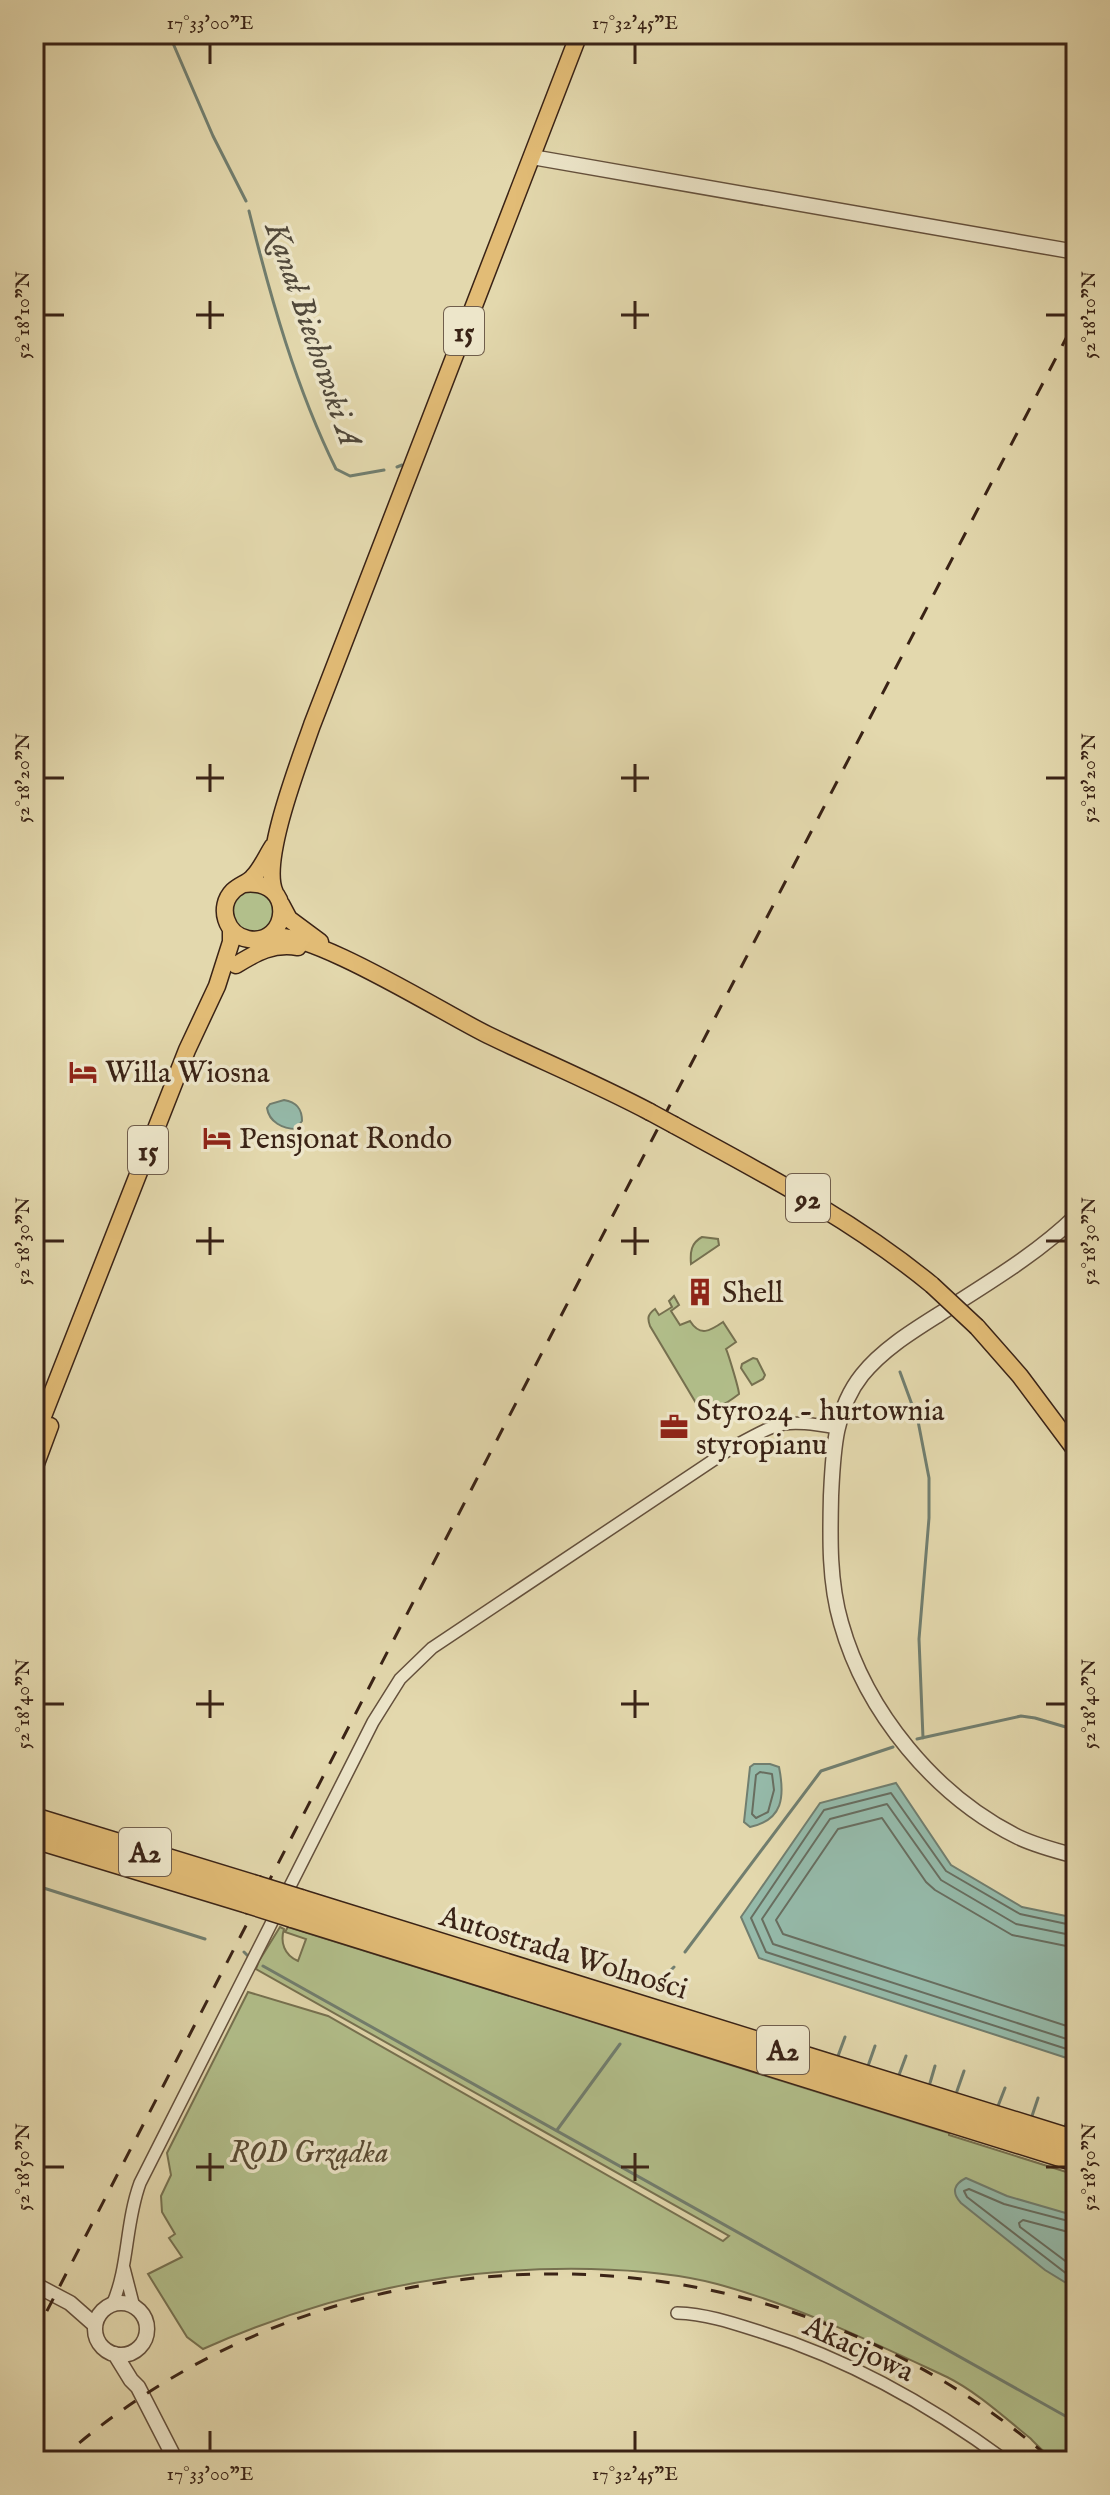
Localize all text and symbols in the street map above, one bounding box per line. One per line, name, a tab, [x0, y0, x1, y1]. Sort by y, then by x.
text: 17°33'00"E	[166, 11, 254, 36]
text: 17°32'45"E	[592, 11, 678, 36]
water label: Kanał Biechowski A	[254, 216, 370, 454]
text: 52°18'10"N	[11, 271, 36, 359]
text: 52°18'10"N	[1077, 271, 1102, 359]
road number: 15	[444, 307, 484, 355]
text: 52°18'20"N	[11, 733, 36, 823]
text: 52°18'20"N	[1077, 733, 1102, 823]
place label: Willa Wiosna	[105, 1055, 270, 1093]
hotel icon: Willa Wiosna	[68, 1057, 98, 1087]
place label: Pensjonat Rondo	[239, 1121, 452, 1159]
hotel icon: Pensjonat Rondo	[202, 1123, 232, 1153]
road number: 15	[128, 1126, 168, 1174]
road number: 92	[786, 1174, 830, 1222]
text: 52°18'30"N	[11, 1197, 36, 1285]
text: 52°18'30"N	[1077, 1197, 1102, 1285]
place label: Shell	[722, 1275, 784, 1313]
building icon: Shell	[685, 1277, 715, 1307]
place label: Styro24 - hurtownia styropianu	[696, 1393, 945, 1465]
office icon: Styro24 - hurtownia styropianu	[659, 1412, 689, 1442]
text: 52°18'40"N	[11, 1659, 36, 1749]
text: 52°18'40"N	[1077, 1659, 1102, 1749]
road number: A2	[119, 1828, 171, 1876]
street label: Autostrada Wolności	[434, 1898, 692, 2010]
road number: A2	[757, 2026, 809, 2074]
text: 52°18'50"N	[11, 2123, 36, 2211]
text: 52°18'50"N	[1077, 2123, 1102, 2211]
park label: ROD Grządka	[230, 2135, 388, 2173]
street label: Akacjowa	[796, 2307, 920, 2392]
text: 17°33'00"E	[166, 2462, 254, 2487]
text: 17°32'45"E	[592, 2462, 678, 2487]

